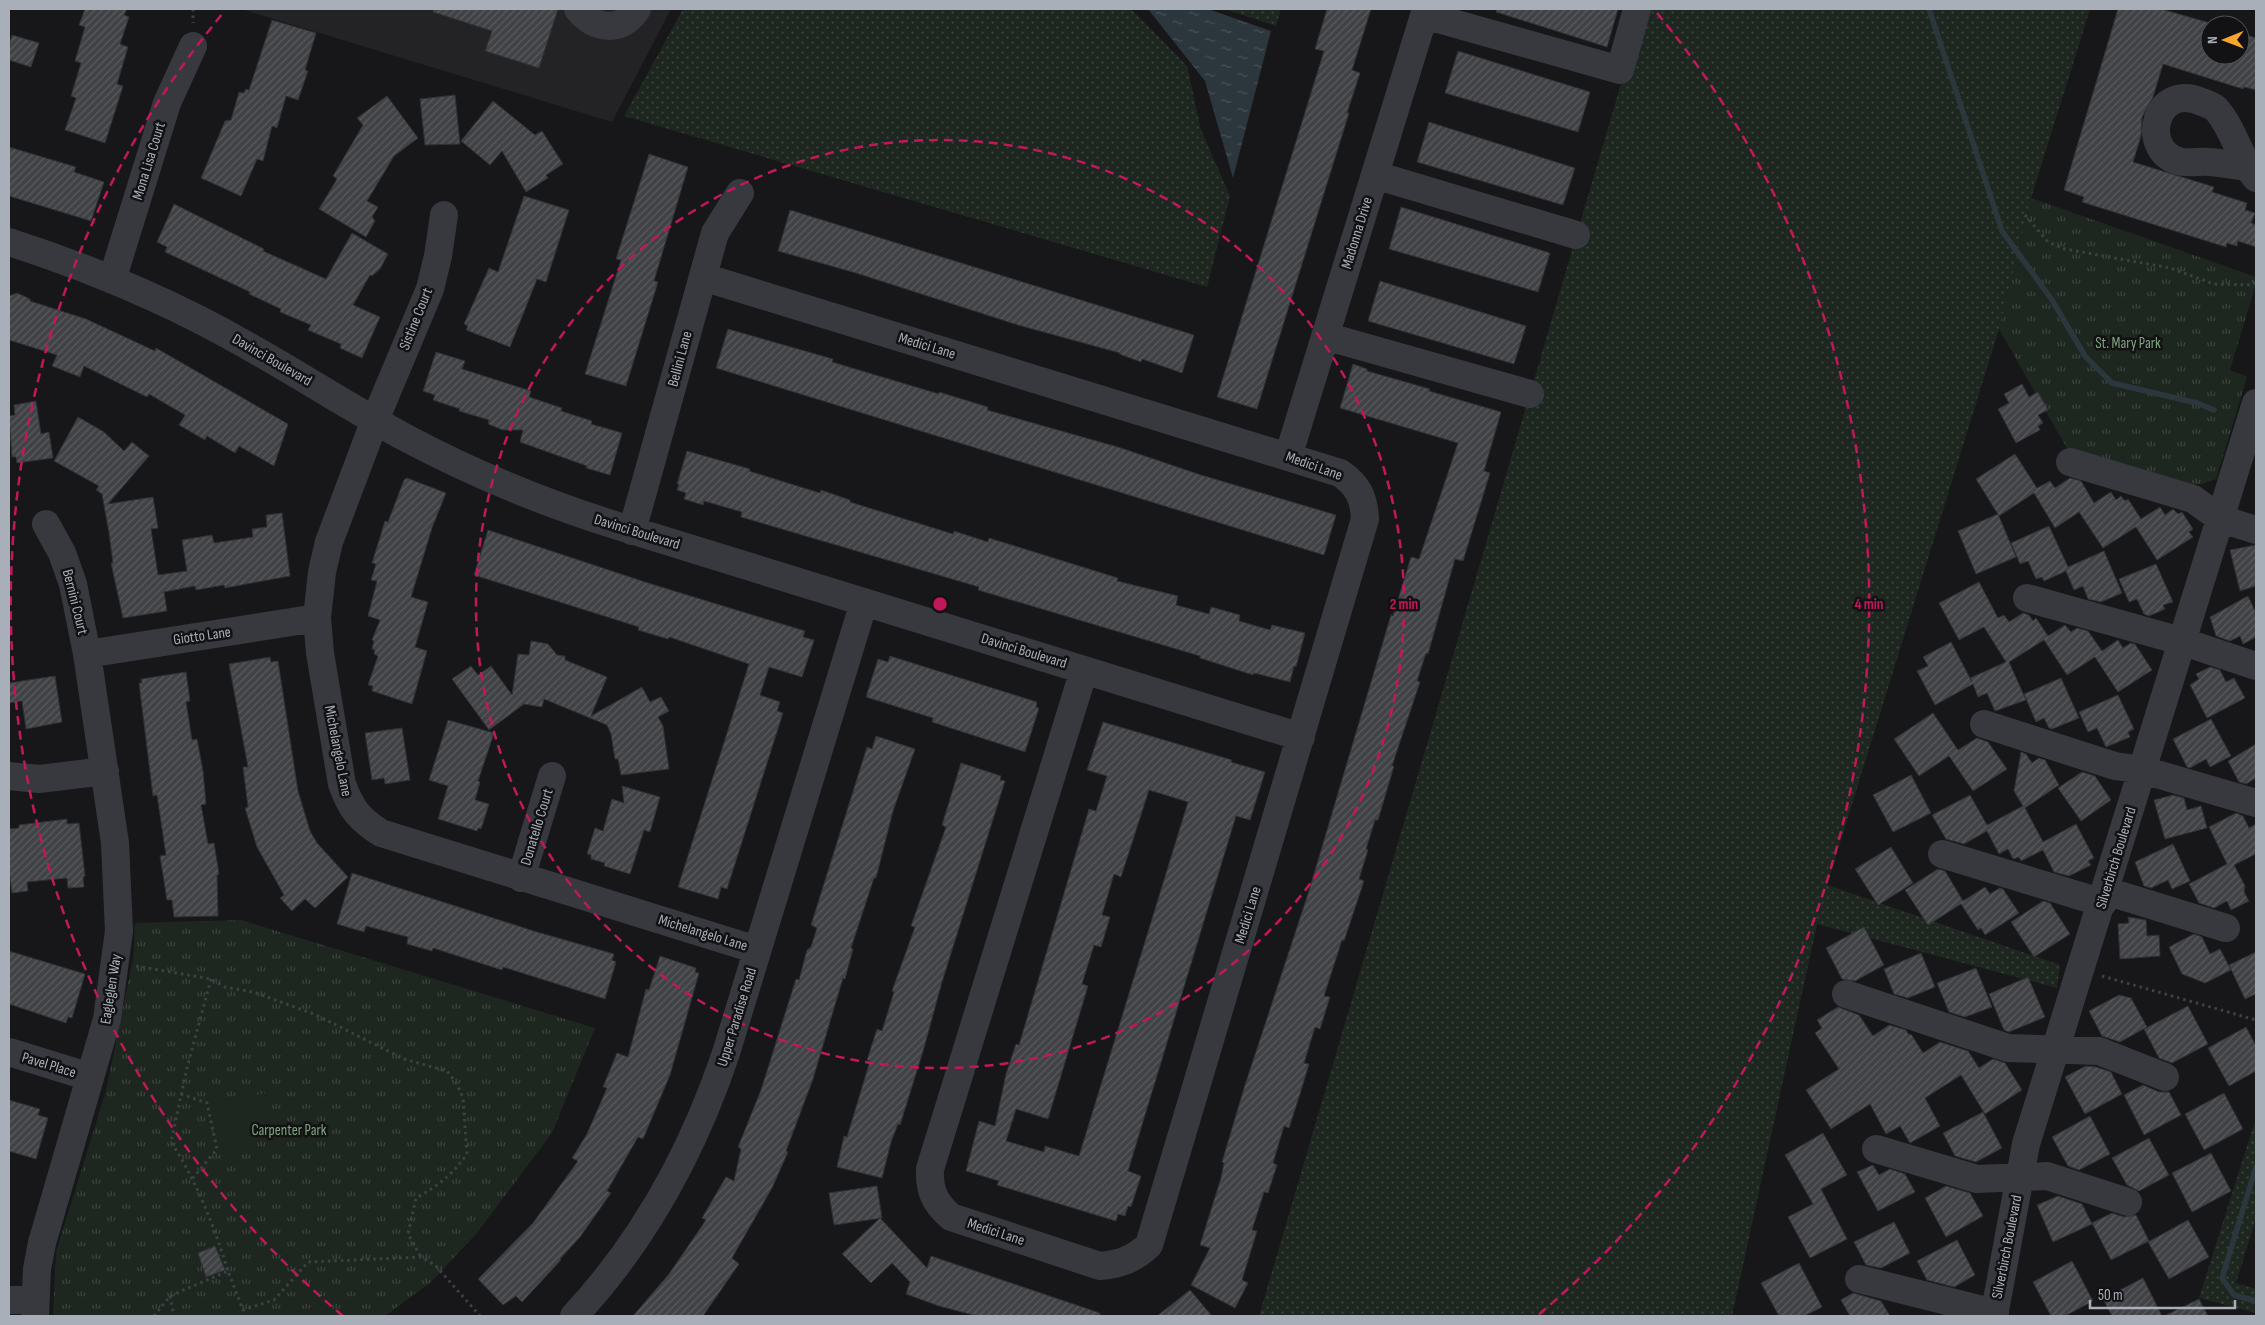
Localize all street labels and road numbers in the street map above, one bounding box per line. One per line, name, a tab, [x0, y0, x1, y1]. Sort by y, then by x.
street label: Mona Lisa Court	[128, 119, 170, 202]
street label: Madonna Drive	[1337, 195, 1377, 271]
street label: Sistine Court	[395, 285, 437, 353]
street label: Medici Lane	[896, 328, 958, 364]
street label: Bellini Lane	[663, 329, 697, 389]
street label: Davinci Boulevard	[229, 330, 315, 390]
street label: Medici Lane	[1283, 447, 1345, 485]
street label: Davinci Boulevard	[592, 510, 682, 554]
street label: Bernini Court	[58, 567, 92, 637]
street label: Giotto Lane	[172, 623, 232, 649]
street label: Davinci Boulevard	[979, 629, 1069, 673]
street label: Michelangelo Lane	[320, 704, 356, 798]
street label: Donatello Court	[516, 786, 558, 868]
street label: Silverbirch Boulevard	[2091, 805, 2141, 911]
street label: Medici Lane	[1230, 884, 1266, 946]
street label: Michelangelo Lane	[656, 910, 750, 956]
street label: Eagleglen Way	[96, 952, 126, 1026]
street label: Upper Paradise Road	[713, 965, 761, 1069]
street label: Pavel Place	[20, 1048, 78, 1082]
street label: Silverbirch Boulevard	[1988, 1193, 2026, 1301]
street label: Medici Lane	[965, 1214, 1027, 1250]

